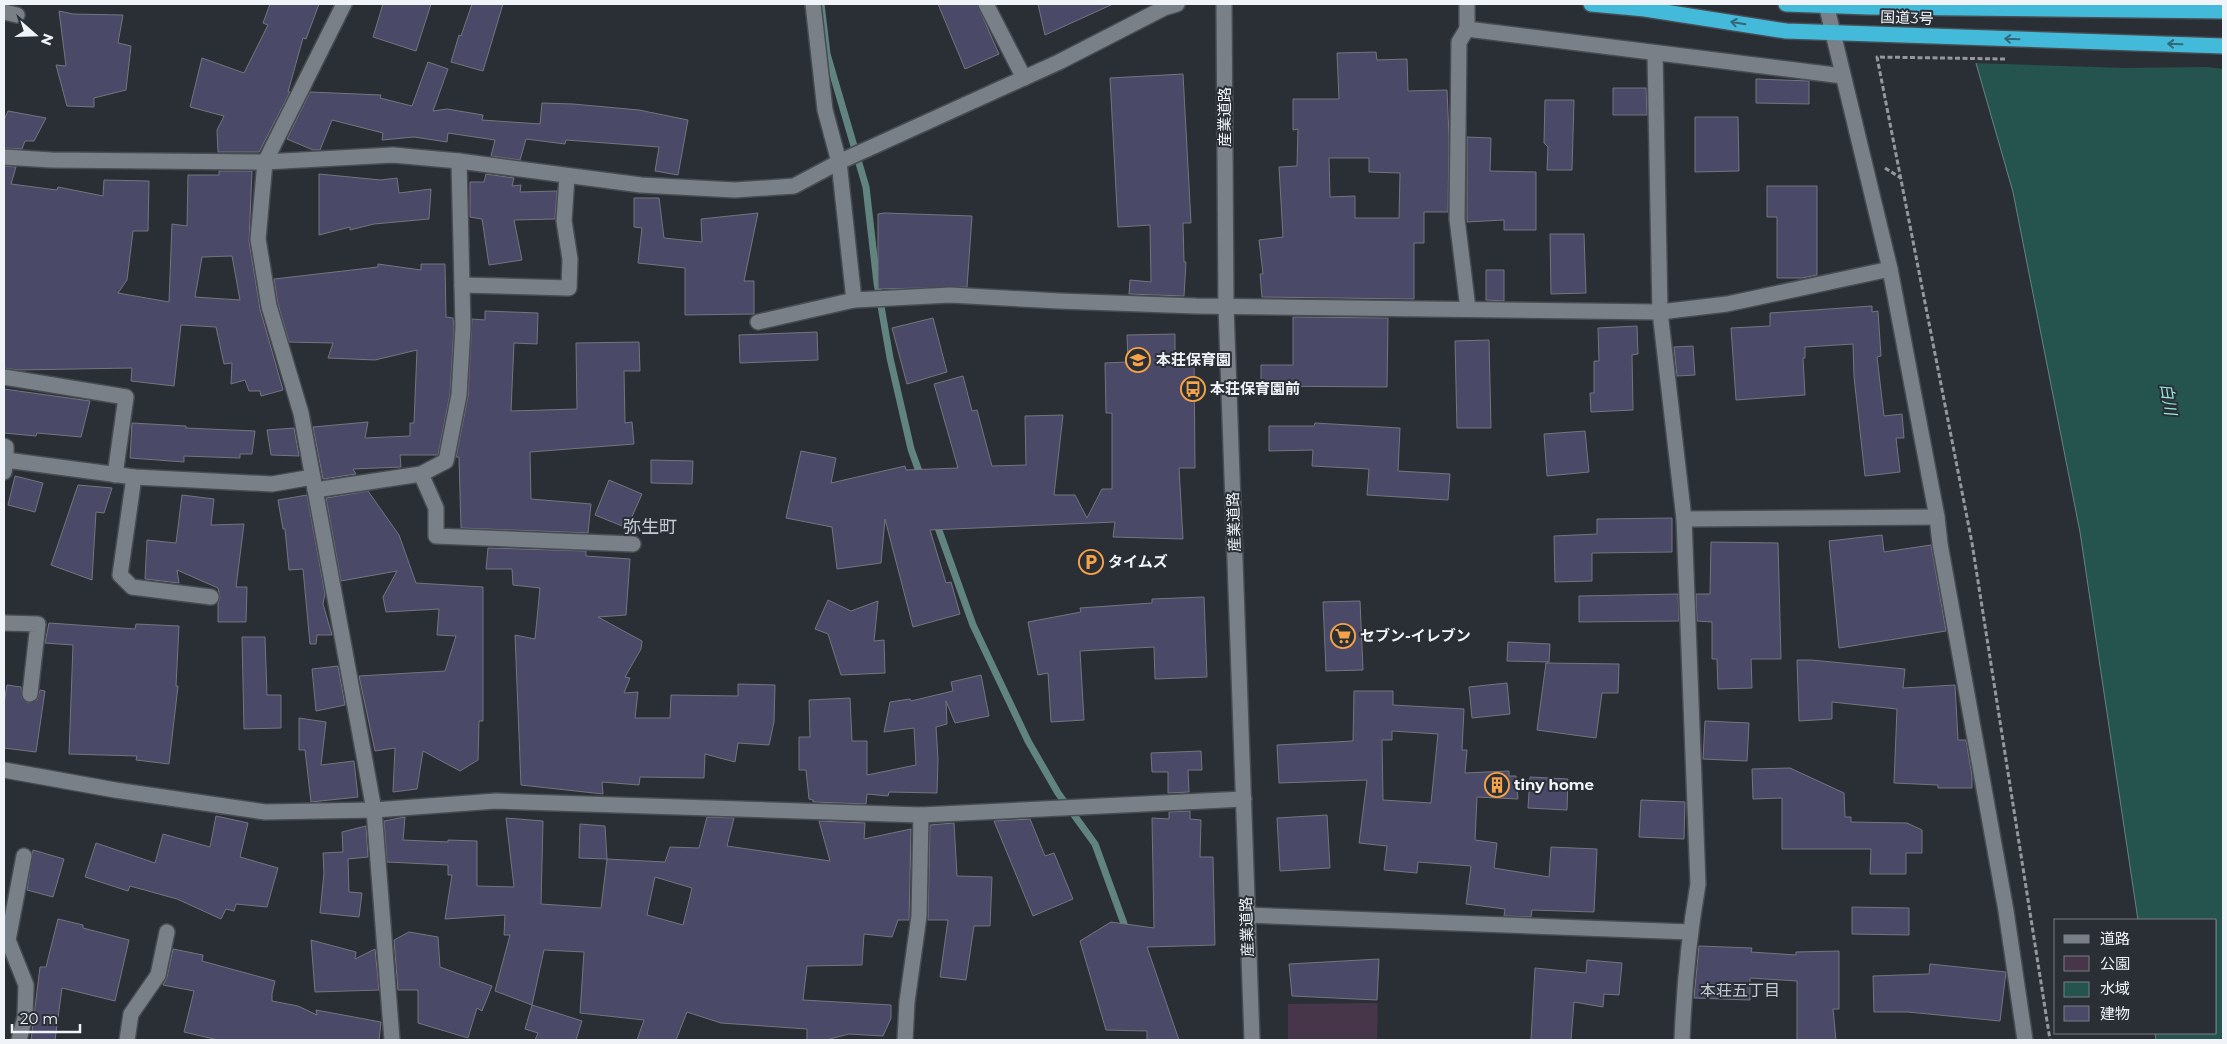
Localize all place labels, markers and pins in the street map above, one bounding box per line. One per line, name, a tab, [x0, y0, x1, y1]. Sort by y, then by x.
school or university icon: 本荘保育園	[1125, 347, 1151, 373]
place label: 本荘保育園	[1156, 350, 1231, 369]
bus stop icon: 本荘保育園前	[1180, 376, 1206, 402]
place label: 本荘保育園前	[1210, 379, 1300, 398]
parking icon: タイムズ	[1078, 549, 1104, 575]
place label: タイムズ	[1108, 552, 1168, 571]
supermarket icon: セブン-イレブン	[1330, 623, 1356, 649]
place label: セブン-イレブン	[1360, 626, 1471, 645]
building icon: tiny home	[1484, 772, 1510, 798]
place label: tiny home	[1514, 775, 1594, 794]

